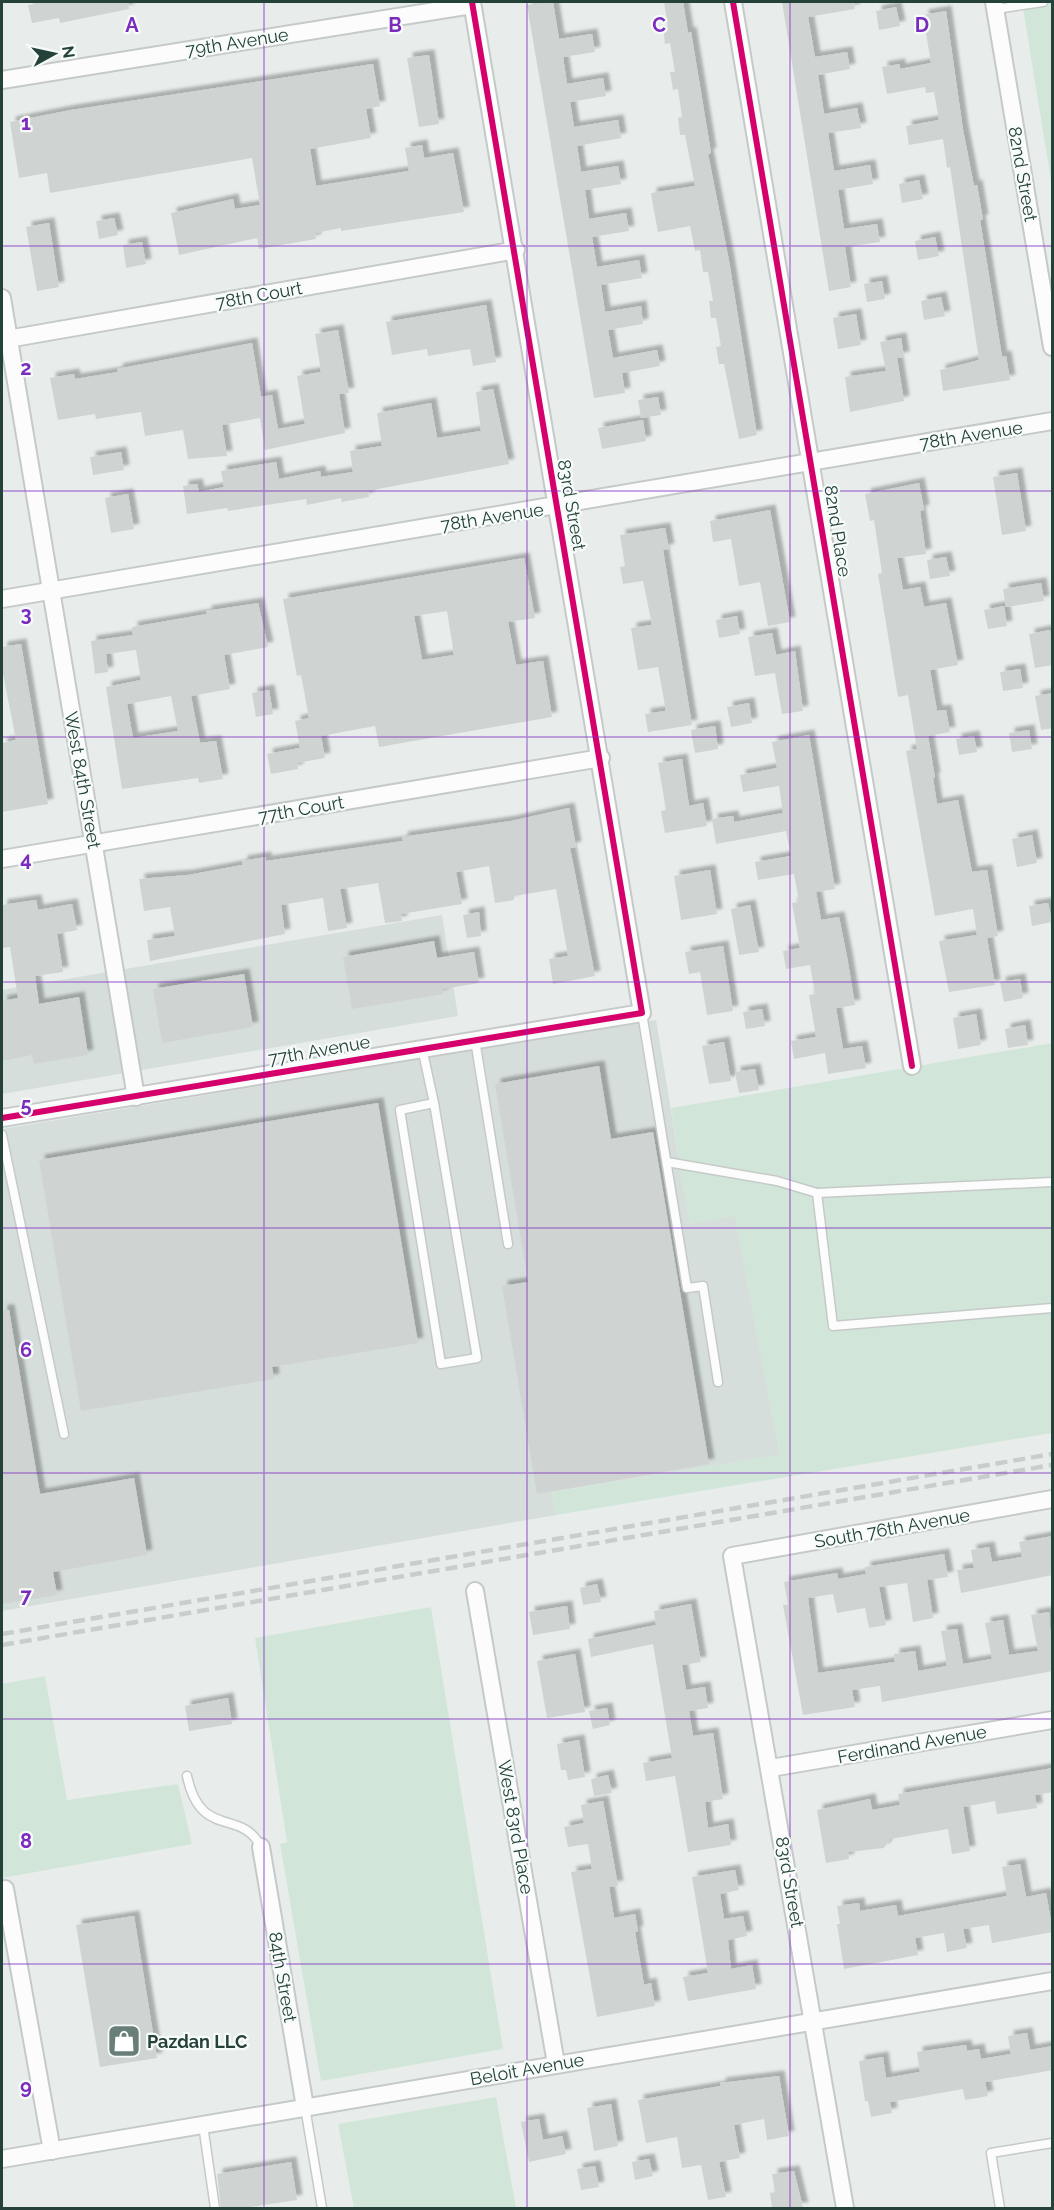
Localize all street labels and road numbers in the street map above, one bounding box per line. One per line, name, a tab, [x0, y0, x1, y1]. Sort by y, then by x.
street label: 79th Avenue	[184, 23, 290, 60]
street label: 82nd Street	[1004, 125, 1042, 223]
street label: 78th Court	[214, 277, 304, 313]
street label: 78th Avenue	[918, 416, 1024, 454]
street label: 83rd Street	[554, 458, 590, 552]
street label: 82nd Place	[820, 484, 856, 579]
street label: 78th Avenue	[439, 498, 545, 536]
street label: West 84th Street	[61, 710, 105, 850]
street label: 77th Court	[257, 791, 345, 827]
street label: 77th Avenue	[266, 1031, 372, 1069]
street label: South 76th Avenue	[813, 1504, 972, 1552]
street label: Ferdinand Avenue	[836, 1720, 989, 1767]
street label: West 83rd Place	[494, 1758, 538, 1896]
street label: 83rd Street	[772, 1835, 808, 1929]
street label: 84th Street	[265, 1930, 301, 2024]
street label: Beloit Avenue	[468, 2049, 586, 2089]

